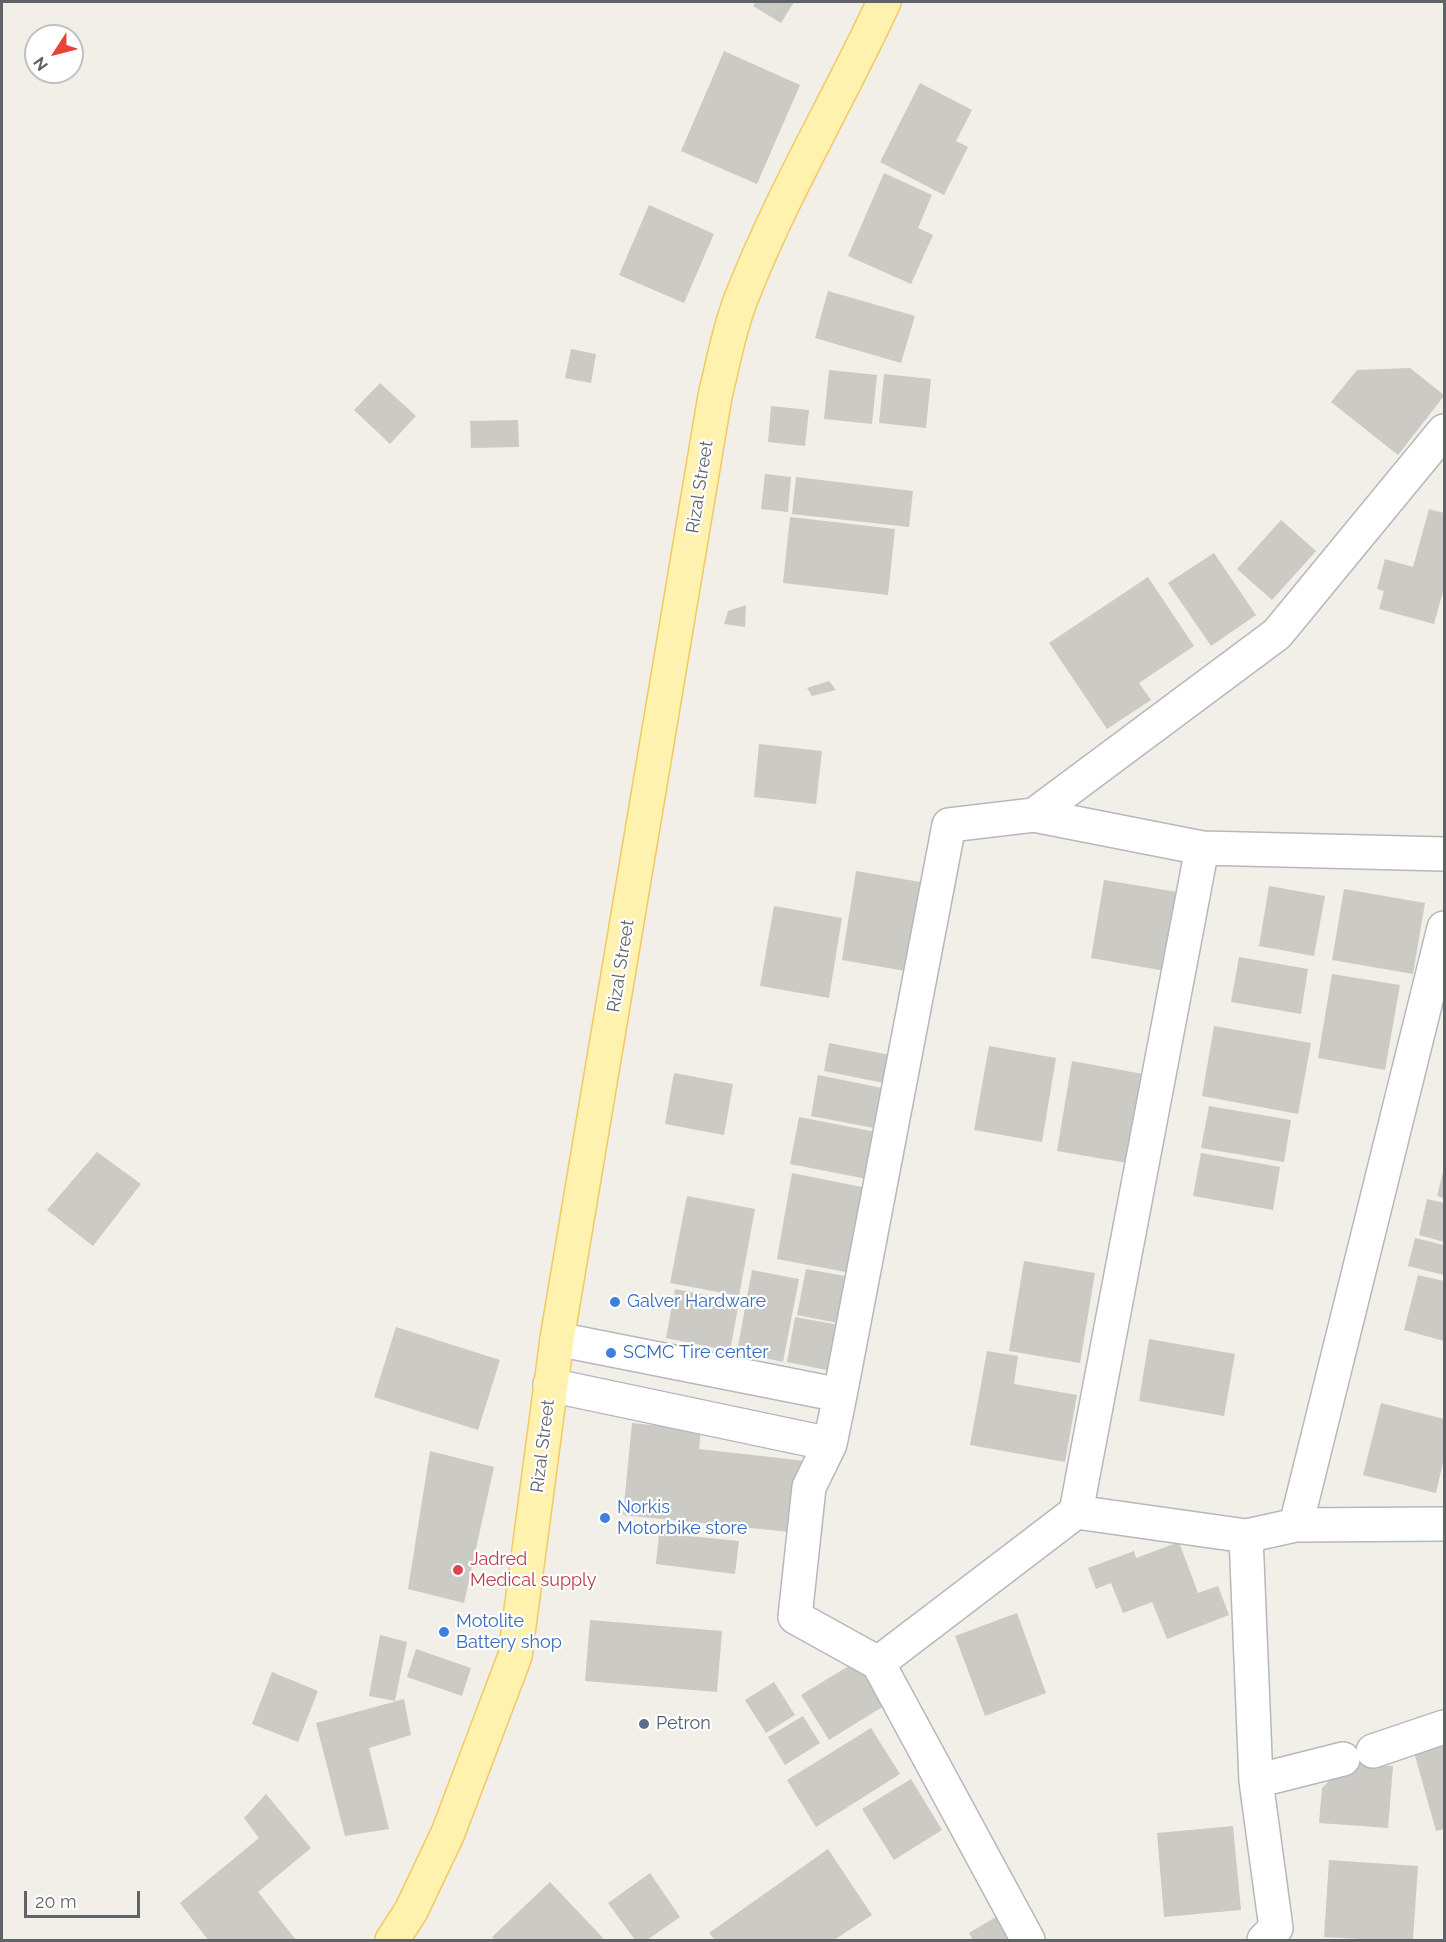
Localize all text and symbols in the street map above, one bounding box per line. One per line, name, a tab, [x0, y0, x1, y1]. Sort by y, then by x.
north arrow	[24, 24, 84, 84]
text: N	[29, 53, 52, 74]
street label: Rizal Street	[682, 439, 718, 535]
street label: Rizal Street	[603, 918, 639, 1014]
place label: Galver Hardware	[627, 1291, 766, 1313]
marker: Galver Hardware	[608, 1295, 622, 1309]
place label: SCMC Tire center	[623, 1342, 769, 1364]
marker: SCMC Tire center	[604, 1346, 618, 1360]
street label: Rizal Street	[527, 1398, 559, 1494]
place label: Norkis Motorbike store	[617, 1497, 747, 1540]
marker: Norkis Motorbike store	[598, 1511, 612, 1525]
place label: Jadred Medical supply	[470, 1549, 596, 1592]
marker: Jadred Medical supply	[451, 1563, 465, 1577]
place label: Motolite Battery shop	[456, 1611, 562, 1654]
marker: Motolite Battery shop	[437, 1625, 451, 1639]
place label: Petron	[656, 1713, 711, 1735]
marker: Petron	[637, 1717, 651, 1731]
scale bar	[27, 1879, 142, 1917]
text: 20 m	[35, 1891, 77, 1912]

